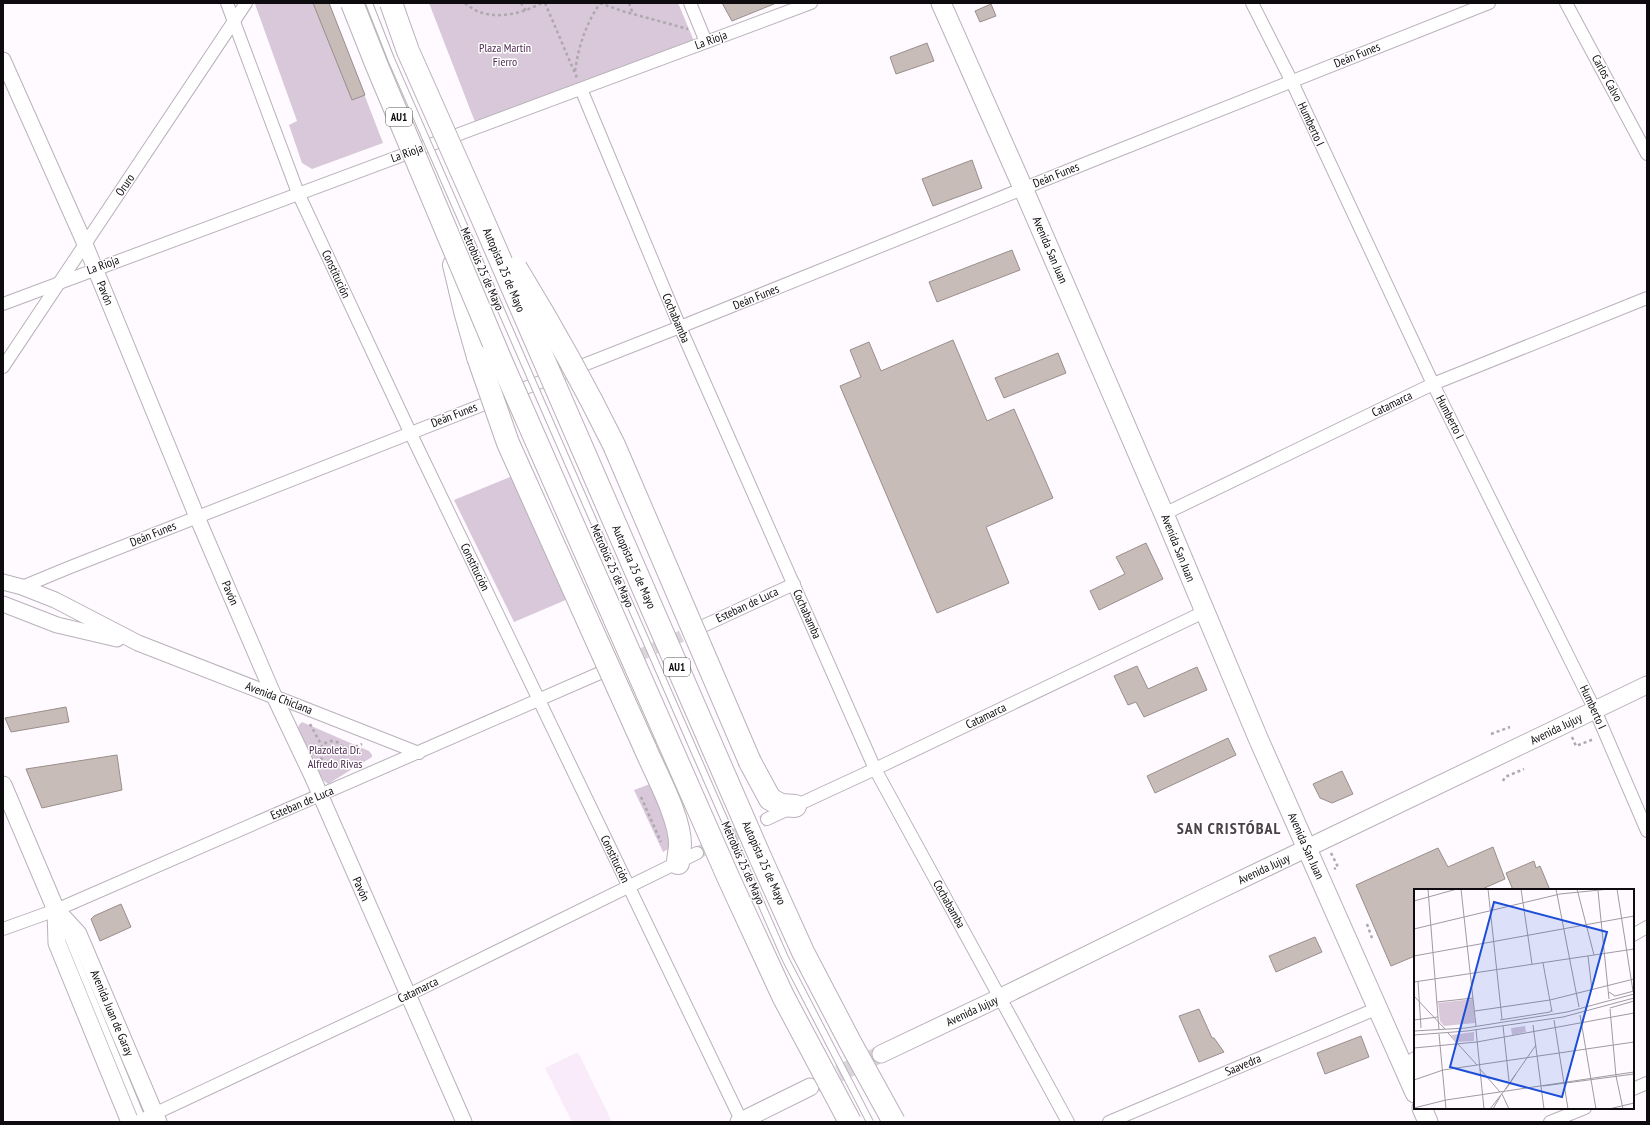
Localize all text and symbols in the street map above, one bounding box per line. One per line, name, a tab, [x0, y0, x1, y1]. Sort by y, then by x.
street label: La Rioja	[693, 27, 729, 52]
street label: Deán Funes	[1332, 39, 1382, 71]
park label: Plaza Martín Fierro	[479, 40, 531, 69]
street label: Carlos Calvo	[1589, 52, 1626, 104]
street label: Humberto I	[1295, 99, 1328, 148]
road number: AU1	[386, 108, 412, 126]
street label: La Rioja	[389, 140, 425, 165]
street label: Deán Funes	[1031, 159, 1081, 191]
street label: Oruro	[112, 171, 137, 199]
street label: Avenida San Juan	[1030, 214, 1071, 286]
street label: Metrobús 25 de Mayo	[457, 225, 508, 313]
street label: Autopista 25 de Mayo	[480, 225, 529, 314]
street label: Constitución	[319, 247, 354, 300]
street label: La Rioja	[85, 252, 121, 277]
street label: Pavón	[94, 278, 117, 307]
street label: Deán Funes	[731, 281, 781, 313]
street label: Cochabamba	[659, 291, 694, 345]
street label: Catamarca	[1369, 387, 1415, 420]
street label: Humberto I	[1433, 392, 1468, 441]
street label: Deán Funes	[429, 399, 479, 430]
street label: Avenida San Juan	[1158, 512, 1199, 584]
street label: Deán Funes	[128, 518, 178, 550]
street label: Metrobús 25 de Mayo	[587, 522, 638, 610]
street label: Autopista 25 de Mayo	[609, 523, 660, 611]
street label: Constitución	[457, 540, 493, 593]
street label: Pavón	[219, 578, 242, 607]
street label: Esteban de Luca	[713, 584, 780, 625]
street label: Cochabamba	[790, 587, 825, 641]
road number: AU1	[664, 658, 690, 676]
street label: Avenida Chiclana	[244, 678, 315, 717]
street label: Humberto I	[1577, 682, 1610, 731]
street label: Catamarca	[963, 699, 1009, 732]
street label: Avenida Jujuy	[1527, 709, 1585, 748]
park label: Plazoleta Dr. Alfredo Rivas	[308, 742, 362, 771]
street label: Esteban de Luca	[268, 782, 336, 823]
street label: Avenida San Juan	[1285, 810, 1328, 881]
district label: SAN CRISTÓBAL	[1177, 818, 1281, 838]
street label: Metrobús 25 de Mayo	[718, 819, 769, 907]
street label: Autopista 25 de Mayo	[739, 819, 790, 907]
street label: Constitución	[597, 832, 633, 885]
street label: Avenida Jujuy	[1235, 850, 1293, 887]
street label: Pavón	[350, 874, 373, 903]
street label: Cochabamba	[930, 877, 969, 931]
inset map	[1414, 889, 1634, 1109]
street label: Avenida Juan de Garay	[88, 968, 138, 1059]
street label: Catamarca	[395, 973, 441, 1006]
street label: Avenida Jujuy	[943, 992, 1001, 1029]
street label: Saavedra	[1223, 1050, 1263, 1079]

